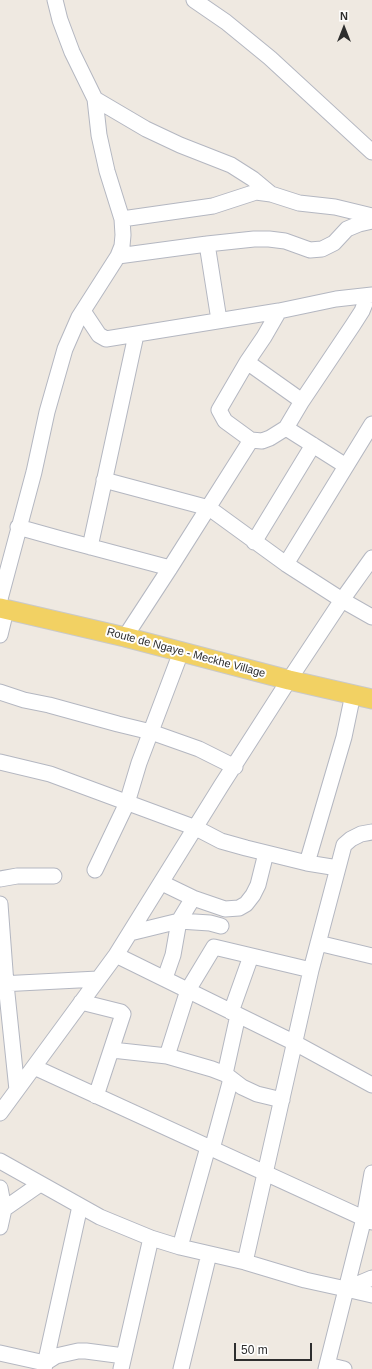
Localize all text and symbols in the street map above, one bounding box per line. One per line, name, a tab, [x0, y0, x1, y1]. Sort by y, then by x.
north arrow	[324, 8, 364, 48]
text: N	[340, 10, 348, 22]
street label: Route de Ngaye - Meckhe Village	[105, 625, 267, 681]
scale bar	[236, 1335, 314, 1361]
text: 50 m	[241, 1343, 268, 1357]

